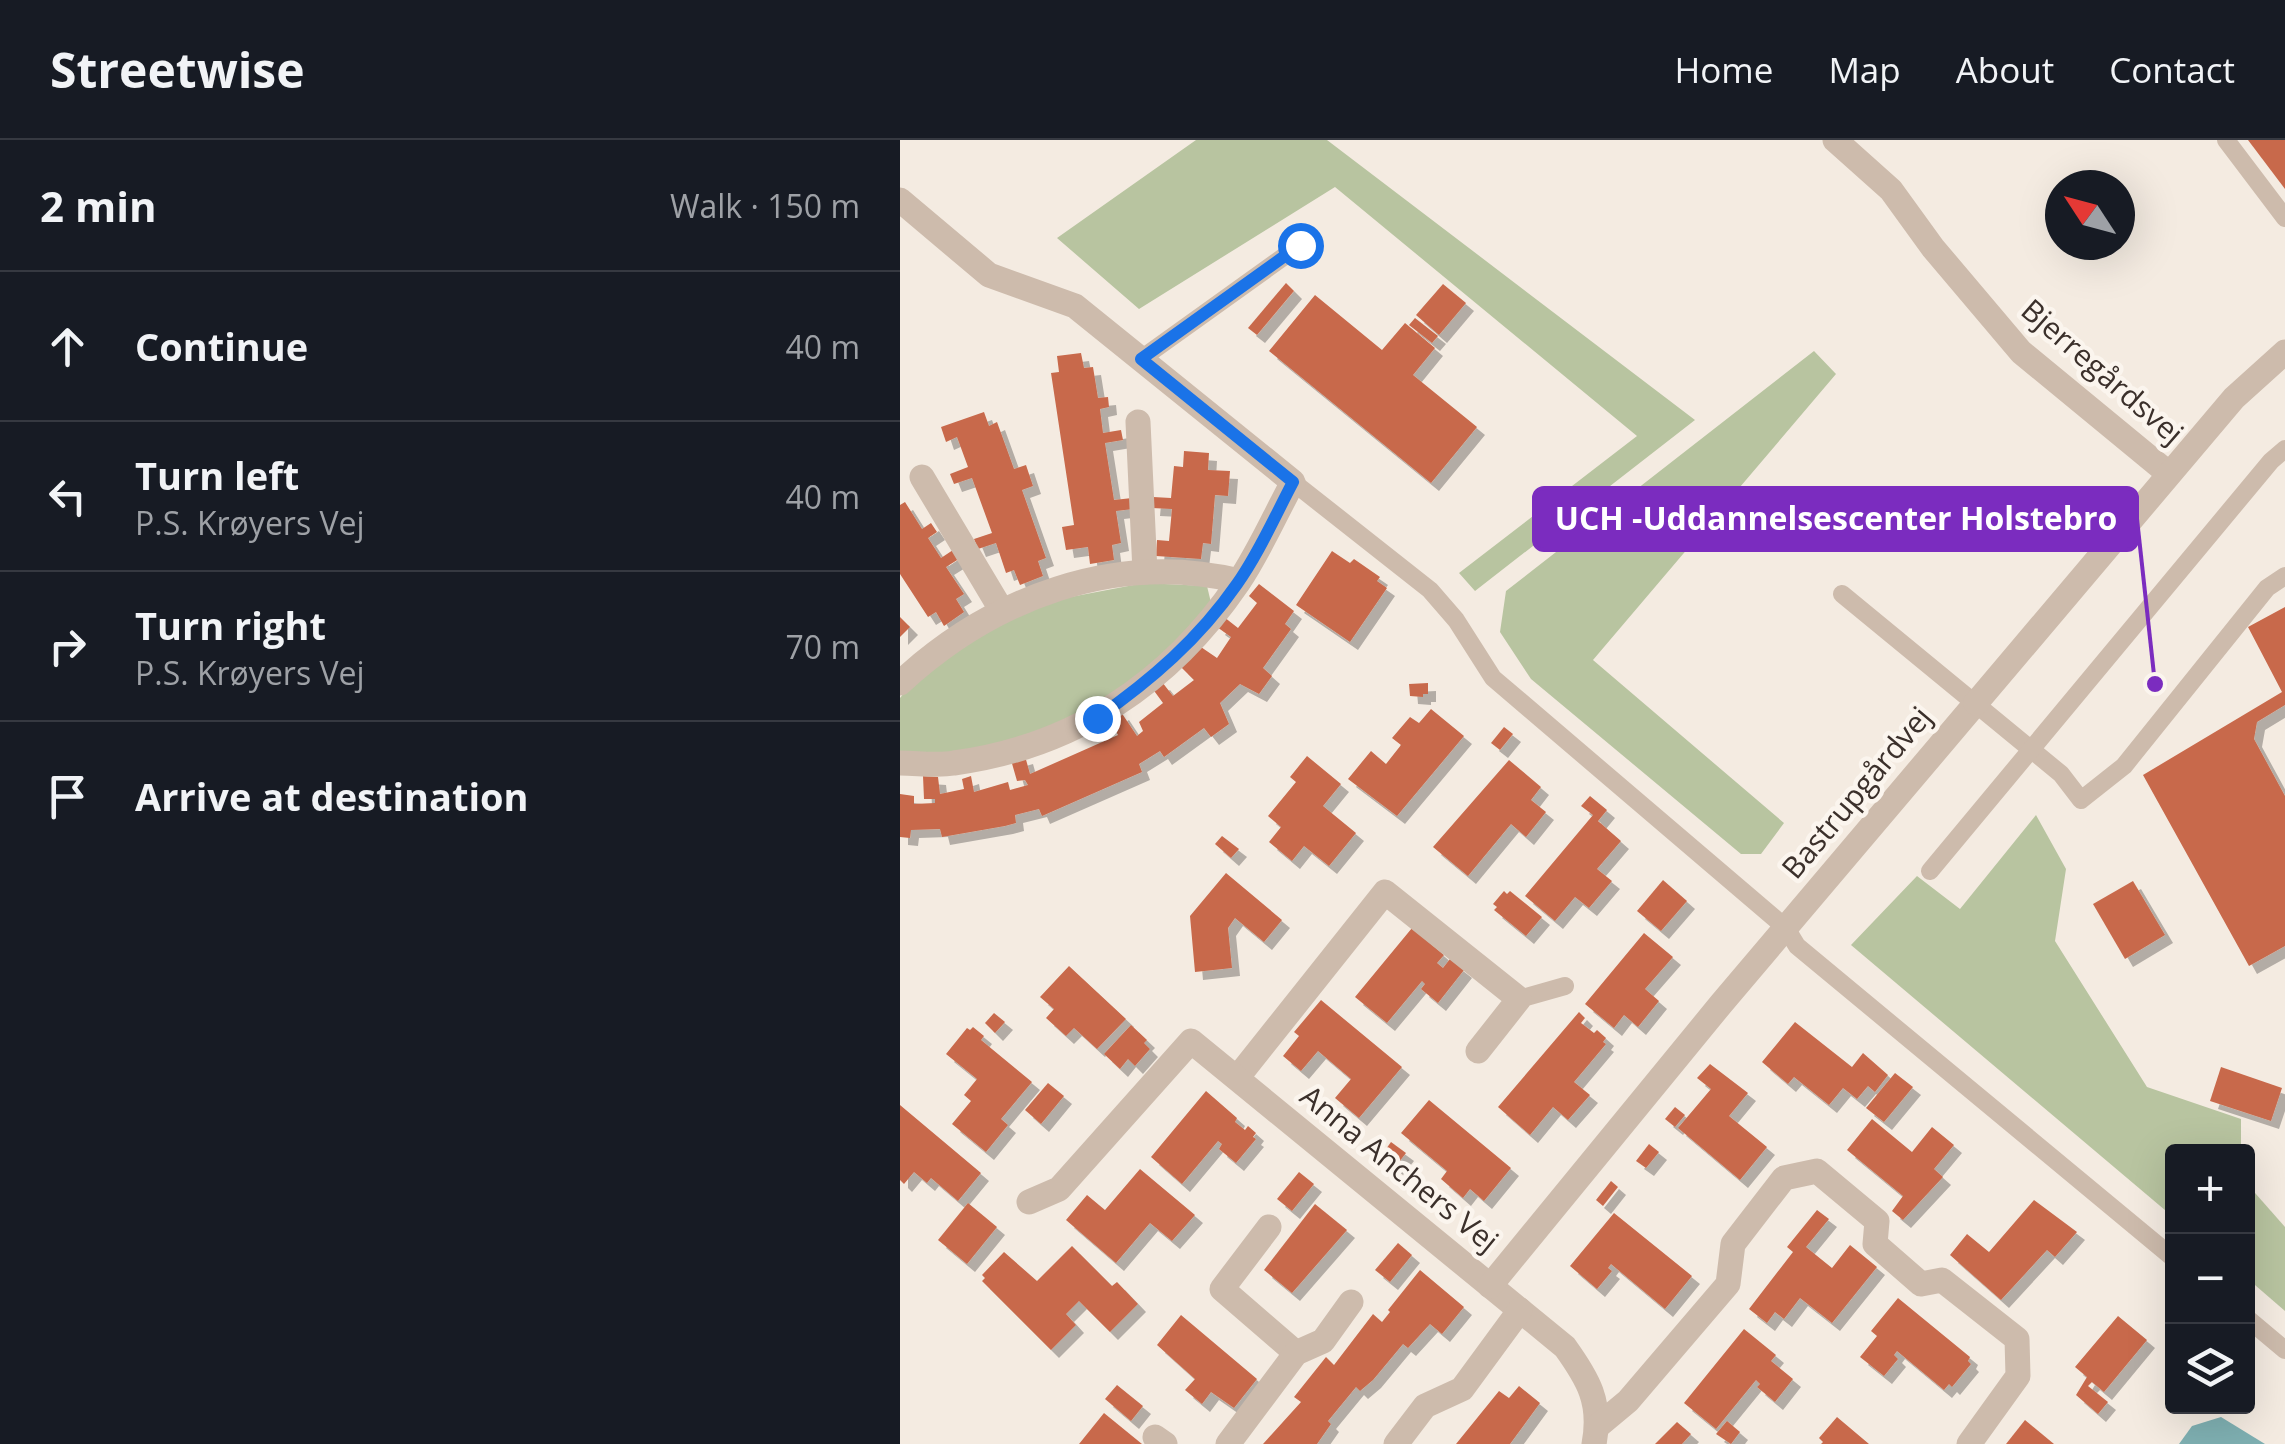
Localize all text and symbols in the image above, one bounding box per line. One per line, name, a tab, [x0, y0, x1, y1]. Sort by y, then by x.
text: Streetwise	[50, 37, 305, 102]
text: Home	[1674, 46, 1773, 93]
text: Map	[1828, 46, 1901, 93]
text: About	[1956, 46, 2054, 93]
text: Contact	[2109, 46, 2235, 93]
north arrow	[2045, 170, 2135, 260]
text: 2 min	[40, 177, 157, 234]
text: Walk · 150 m	[670, 184, 860, 227]
route start	[1278, 223, 1324, 269]
street label: Bjerregårdsvej	[2013, 289, 2193, 453]
icon: ahead	[40, 319, 95, 374]
text: Continue	[135, 320, 308, 372]
text: 40 m	[785, 325, 860, 368]
text: Turn left	[135, 449, 299, 501]
icon: left	[40, 469, 95, 524]
text: 40 m	[785, 475, 860, 518]
callout: UCH -Uddannelsescenter Holstebro	[1534, 488, 2137, 550]
text: UCH -Uddannelsescenter Holstebro	[1555, 496, 2117, 539]
text: P.S. Krøyers Vej	[135, 501, 365, 544]
text: Turn right	[135, 599, 326, 651]
icon: right	[40, 619, 95, 674]
text: 70 m	[785, 625, 860, 668]
text: P.S. Krøyers Vej	[135, 651, 365, 694]
route end	[1075, 696, 1121, 742]
street label: Bastrupgårdvej	[1772, 697, 1940, 887]
icon: arrive	[40, 769, 95, 824]
text: Arrive at destination	[135, 770, 529, 822]
street label: Anna Anchers Vej	[1292, 1075, 1508, 1261]
map controls	[2165, 1144, 2255, 1414]
button: +	[2165, 1144, 2255, 1234]
button: −	[2165, 1234, 2255, 1324]
button: layers	[2165, 1324, 2255, 1414]

